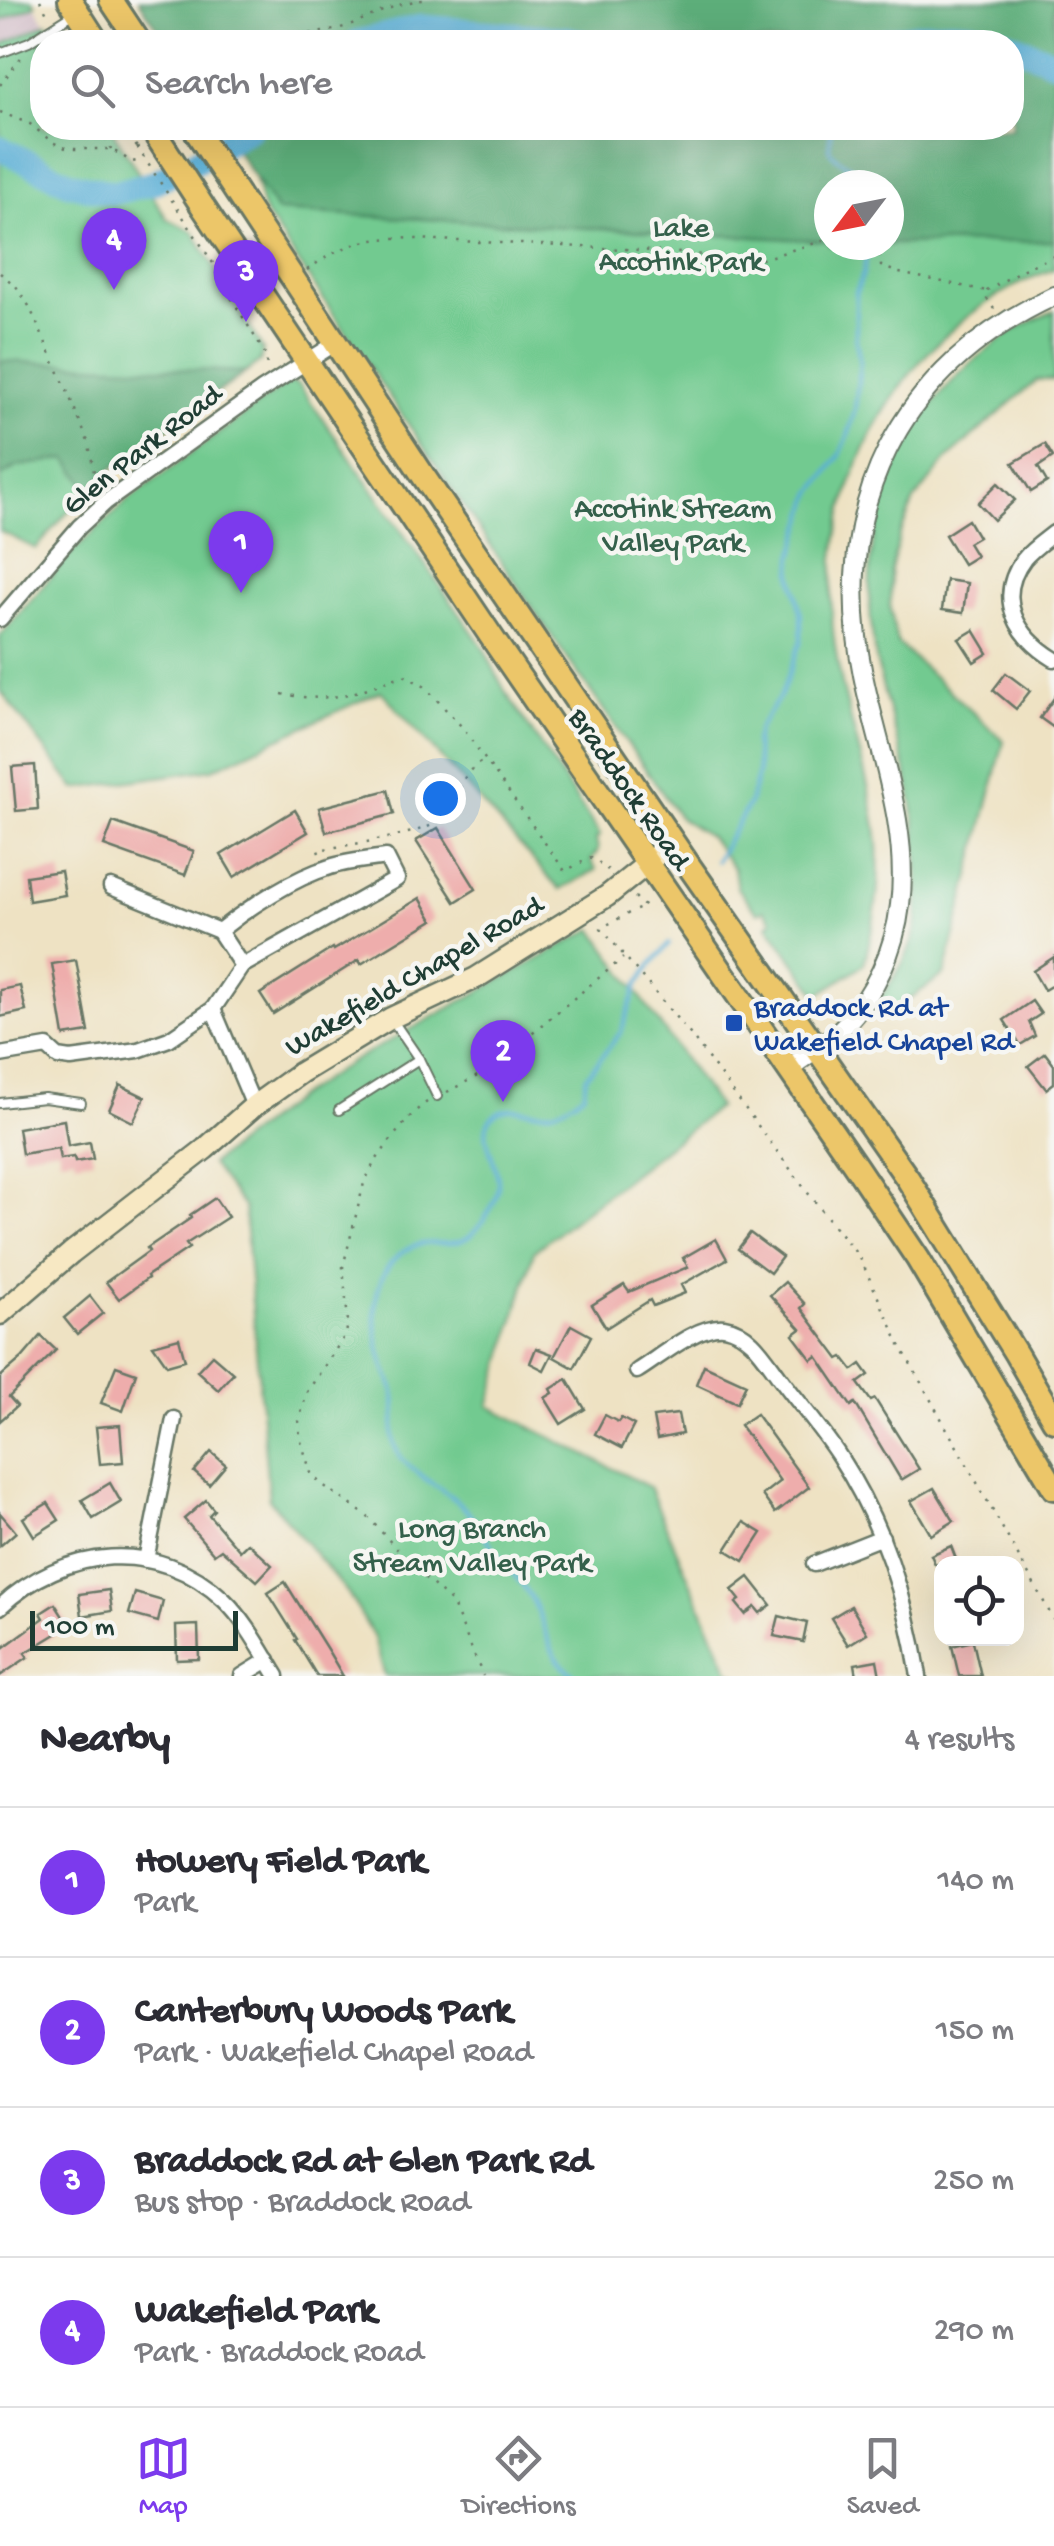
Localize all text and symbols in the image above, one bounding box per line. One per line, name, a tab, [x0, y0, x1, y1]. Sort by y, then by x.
search box	[30, 30, 1024, 140]
icon: search	[65, 58, 120, 113]
text: Search here	[145, 63, 332, 107]
north arrow	[814, 170, 904, 260]
pin: 4	[82, 208, 146, 290]
park label: Lake Accotink Park	[599, 213, 766, 282]
pin: 3	[214, 240, 278, 322]
street label: Glen Park Road	[57, 377, 232, 525]
park label: Accotink Stream Valley Park	[574, 494, 772, 563]
pin: 1	[208, 510, 274, 593]
street label: Braddock Road	[558, 702, 697, 880]
your location	[415, 773, 466, 824]
street label: Wakefield Chapel Road	[280, 889, 553, 1066]
place label: Braddock Rd at Wakefield Chapel Rd	[753, 993, 1016, 1062]
marker: Braddock Rd at Wakefield Chapel Rd	[723, 1012, 745, 1034]
pin: 2	[470, 1020, 536, 1102]
park label: Long Branch Stream Valley Park	[353, 1514, 594, 1583]
map controls	[934, 1556, 1024, 1646]
button: locate	[934, 1556, 1024, 1646]
scale bar	[30, 1606, 238, 1650]
text: 100 m	[45, 1612, 115, 1645]
text: Nearby	[40, 1717, 170, 1766]
text: 4 results	[905, 1722, 1014, 1760]
text: Howery Field Park	[135, 1841, 426, 1885]
text: 1	[66, 1863, 79, 1901]
text: 140 m	[937, 1863, 1014, 1901]
text: Park	[135, 1885, 196, 1923]
text: Canterbury Woods Park	[135, 1991, 512, 2035]
text: 2	[65, 2013, 80, 2051]
text: 150 m	[936, 2013, 1014, 2051]
text: Park · Wakefield Chapel Road	[135, 2035, 533, 2073]
text: Braddock Rd at Glen Park Rd	[135, 2141, 592, 2185]
text: 3	[64, 2163, 81, 2201]
text: 250 m	[933, 2163, 1014, 2201]
text: Bus stop · Braddock Road	[135, 2185, 470, 2223]
text: Wakefield Park	[135, 2291, 377, 2335]
text: 4	[65, 2313, 80, 2351]
text: 290 m	[934, 2313, 1014, 2351]
text: Park · Braddock Road	[135, 2335, 423, 2373]
tab: Map	[136, 2431, 191, 2524]
tab: Directions	[462, 2431, 576, 2524]
tab: Saved	[847, 2431, 918, 2524]

